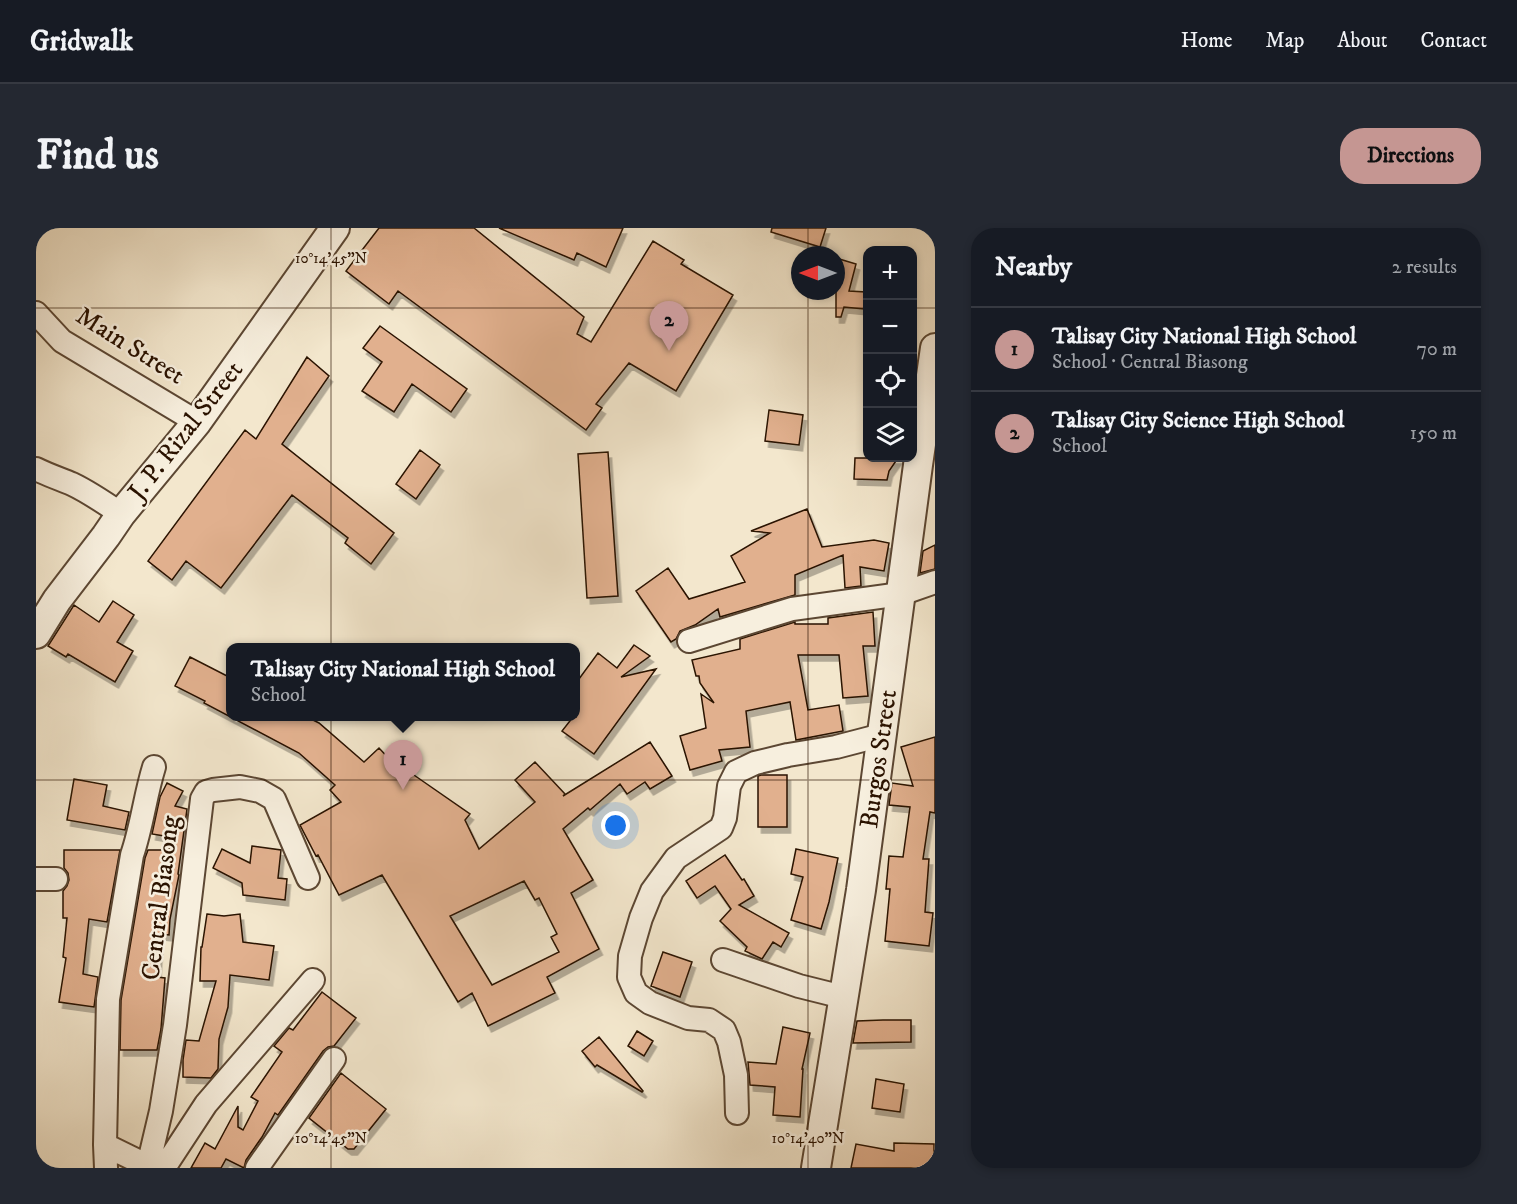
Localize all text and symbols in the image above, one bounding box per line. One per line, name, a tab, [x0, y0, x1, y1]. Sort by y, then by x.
text: Gridwalk	[30, 24, 133, 59]
text: Home	[1181, 28, 1233, 54]
text: Map	[1266, 28, 1304, 54]
text: About	[1337, 28, 1388, 54]
text: Contact	[1421, 28, 1487, 54]
button: Directions	[1340, 128, 1481, 184]
text: Find us	[36, 130, 159, 182]
north arrow	[791, 246, 845, 300]
map controls	[863, 246, 917, 462]
button: +	[863, 246, 917, 300]
text: 10°14'45"N	[295, 249, 367, 268]
text: Nearby	[995, 251, 1072, 284]
text: 2 results	[1392, 255, 1457, 280]
street label: Main Street	[69, 300, 191, 392]
button: −	[863, 300, 917, 354]
pin: 2	[650, 302, 688, 351]
text: Talisay City National High School	[1052, 323, 1356, 350]
text: 1	[1011, 337, 1018, 362]
text: 70 m	[1416, 337, 1457, 362]
text: School · Central Biasong	[1052, 350, 1248, 375]
button: locate	[863, 354, 917, 408]
street label: J. P. Rizal Street	[120, 355, 251, 509]
text: Talisay City Science High School	[1052, 407, 1344, 434]
button: layers	[863, 408, 917, 462]
text: 2	[1010, 421, 1019, 446]
text: 150 m	[1410, 421, 1457, 446]
text: School	[1052, 434, 1107, 459]
popup	[226, 643, 580, 721]
text: Talisay City National High School	[251, 656, 555, 683]
text: School	[251, 683, 306, 708]
street label: Burgos Street	[853, 688, 905, 830]
pin: 1	[384, 740, 422, 790]
your location	[601, 811, 630, 840]
street label: Central Biasong	[135, 813, 188, 982]
text: 10°14'45"N	[295, 1129, 367, 1148]
text: 10°14'40"N	[772, 1129, 844, 1148]

